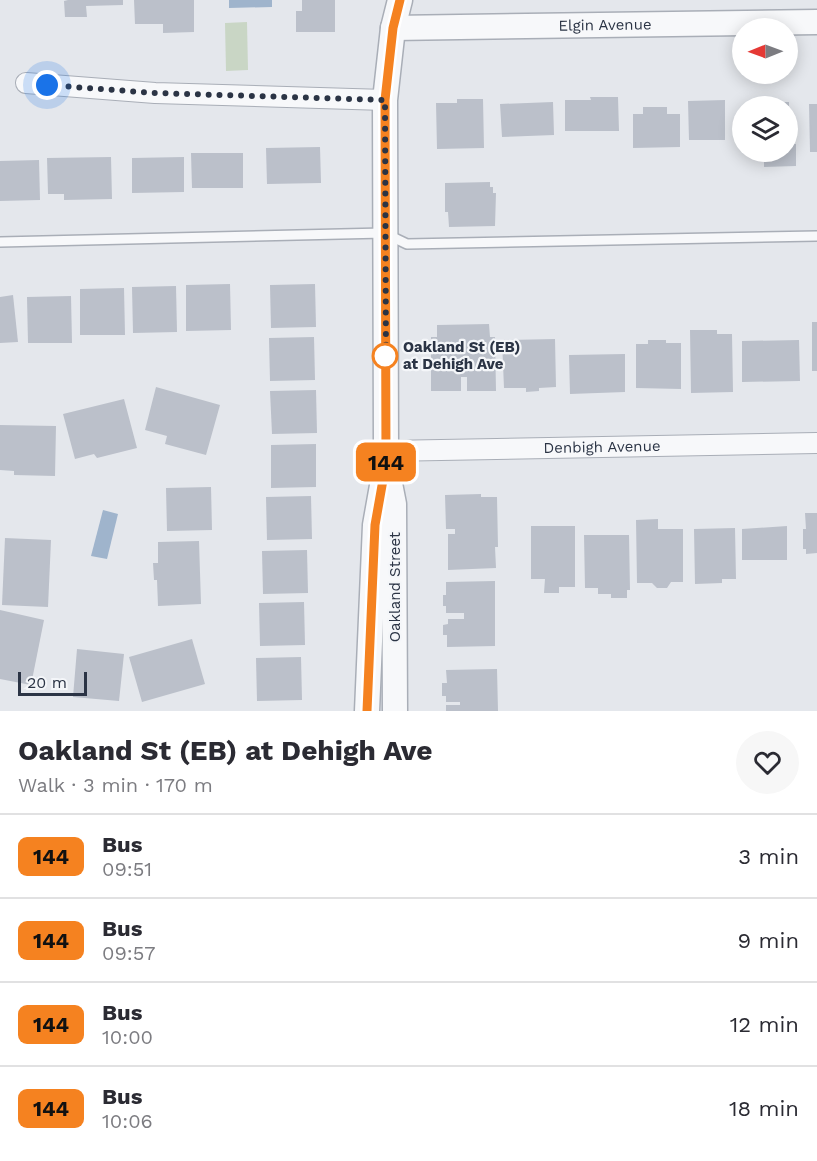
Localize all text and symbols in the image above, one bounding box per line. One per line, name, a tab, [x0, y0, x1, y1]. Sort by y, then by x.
street label: Elgin Avenue	[558, 15, 652, 35]
north arrow	[732, 18, 798, 84]
map controls	[732, 18, 798, 162]
your location	[32, 70, 62, 100]
button: layers	[732, 96, 798, 162]
place label: Oakland St (EB) at Dehigh Ave	[403, 338, 520, 373]
marker: Oakland St (EB) at Dehigh Ave	[372, 343, 398, 369]
street label: Denbigh Avenue	[543, 437, 661, 457]
line badge: 144	[352, 442, 420, 482]
text: 144	[368, 450, 404, 475]
street label: Oakland Street	[386, 531, 404, 642]
scale bar	[18, 669, 87, 696]
text: 20 m	[27, 673, 67, 692]
button: heart	[736, 731, 799, 794]
text: Oakland St (EB) at Dehigh Ave	[18, 734, 433, 767]
text: Walk · 3 min · 170 m	[18, 773, 213, 797]
text: Bus	[102, 832, 142, 857]
text: 144	[33, 844, 69, 869]
text: 3 min	[738, 844, 799, 869]
text: 09:51	[102, 857, 152, 881]
text: Bus	[102, 916, 142, 941]
text: 144	[33, 928, 69, 953]
text: 9 min	[737, 928, 799, 953]
text: 09:57	[102, 941, 156, 965]
text: Bus	[102, 1000, 142, 1025]
text: 144	[33, 1012, 69, 1037]
text: 12 min	[730, 1012, 799, 1037]
text: 10:00	[102, 1025, 153, 1049]
text: Bus	[102, 1084, 142, 1109]
text: 144	[33, 1096, 69, 1121]
text: 18 min	[729, 1096, 799, 1121]
text: 10:06	[102, 1109, 153, 1133]

